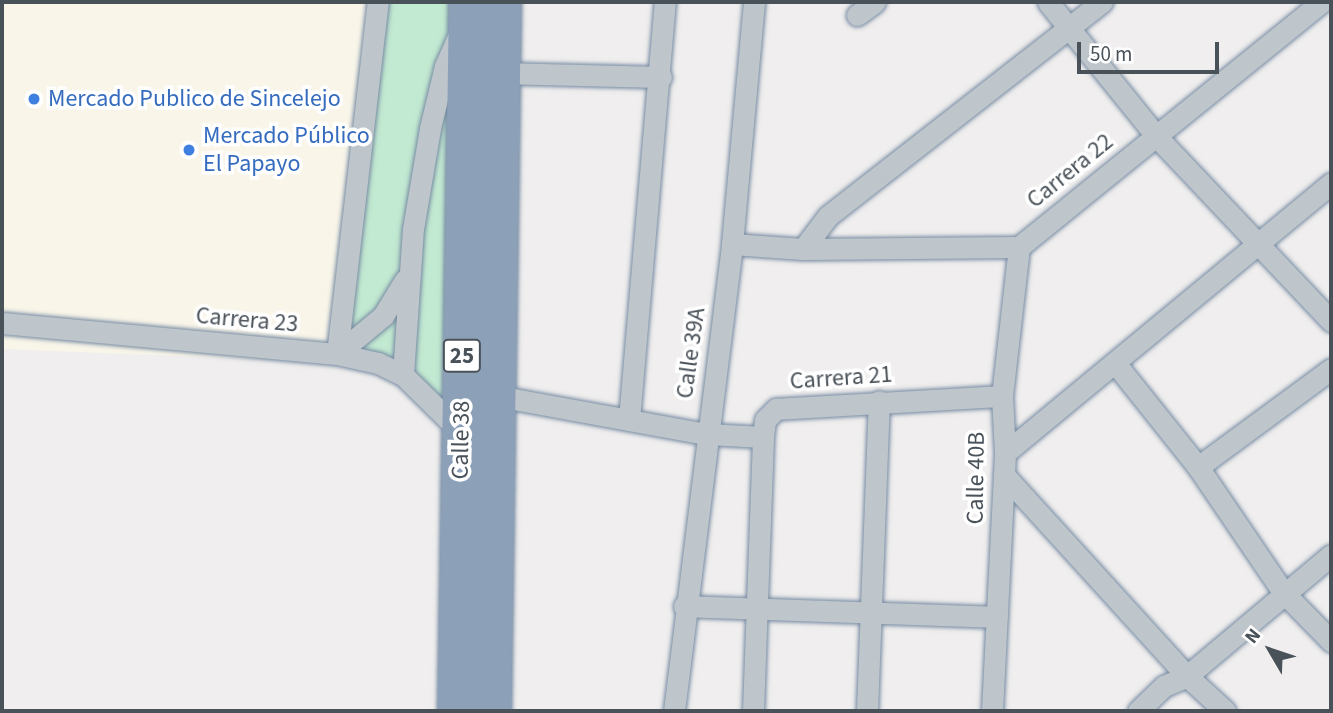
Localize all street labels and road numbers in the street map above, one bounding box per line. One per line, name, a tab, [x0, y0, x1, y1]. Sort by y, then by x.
street label: Carrera 22	[1021, 128, 1119, 214]
street label: Carrera 23	[195, 301, 299, 339]
street label: Calle 39A	[670, 306, 712, 400]
road number: 25	[443, 336, 481, 376]
street label: Carrera 21	[789, 360, 893, 396]
street label: Calle 38	[446, 400, 476, 480]
street label: Calle 40B	[961, 431, 991, 525]

